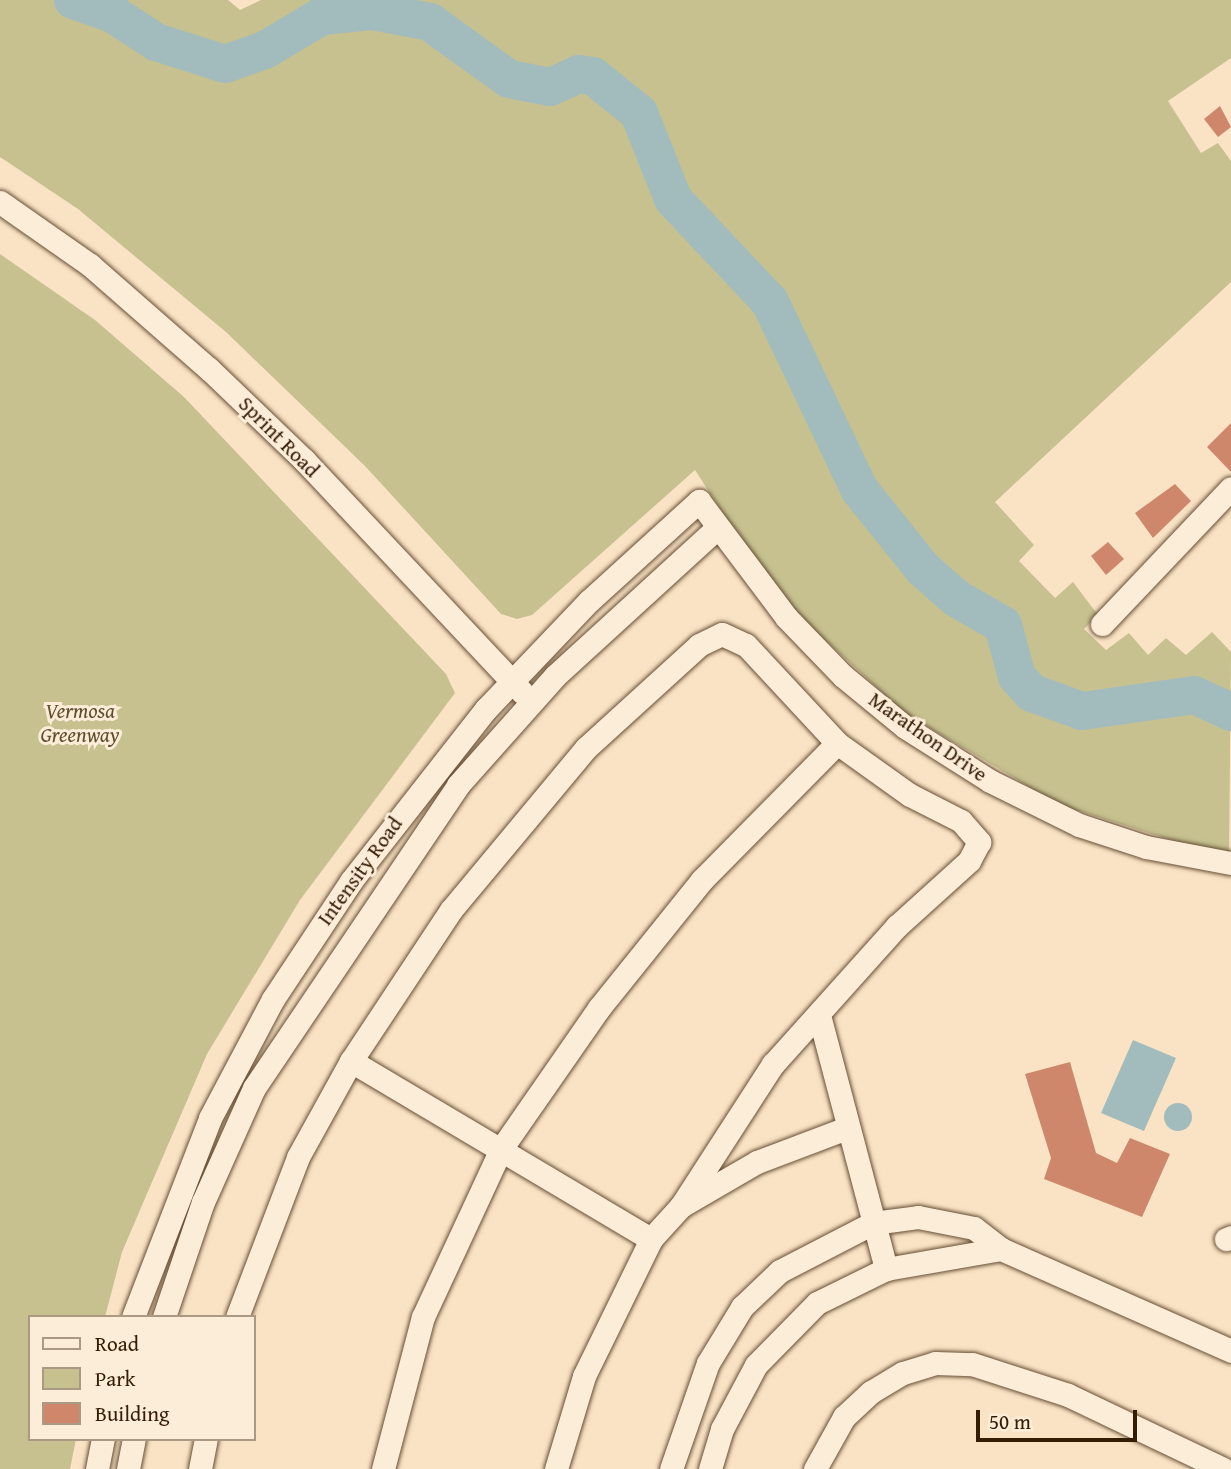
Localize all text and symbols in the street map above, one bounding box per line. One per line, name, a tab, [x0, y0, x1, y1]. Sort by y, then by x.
street label: Sprint Road	[233, 391, 325, 483]
street label: Marathon Drive	[864, 687, 992, 787]
park label: Vermosa Greenway	[41, 698, 119, 748]
street label: Intensity Road	[312, 812, 408, 930]
legend	[28, 1315, 256, 1441]
text: Road	[95, 1328, 139, 1359]
text: Park	[95, 1363, 136, 1394]
scale bar	[979, 1396, 1140, 1440]
text: Building	[95, 1398, 169, 1429]
text: 50 m	[989, 1406, 1031, 1437]

